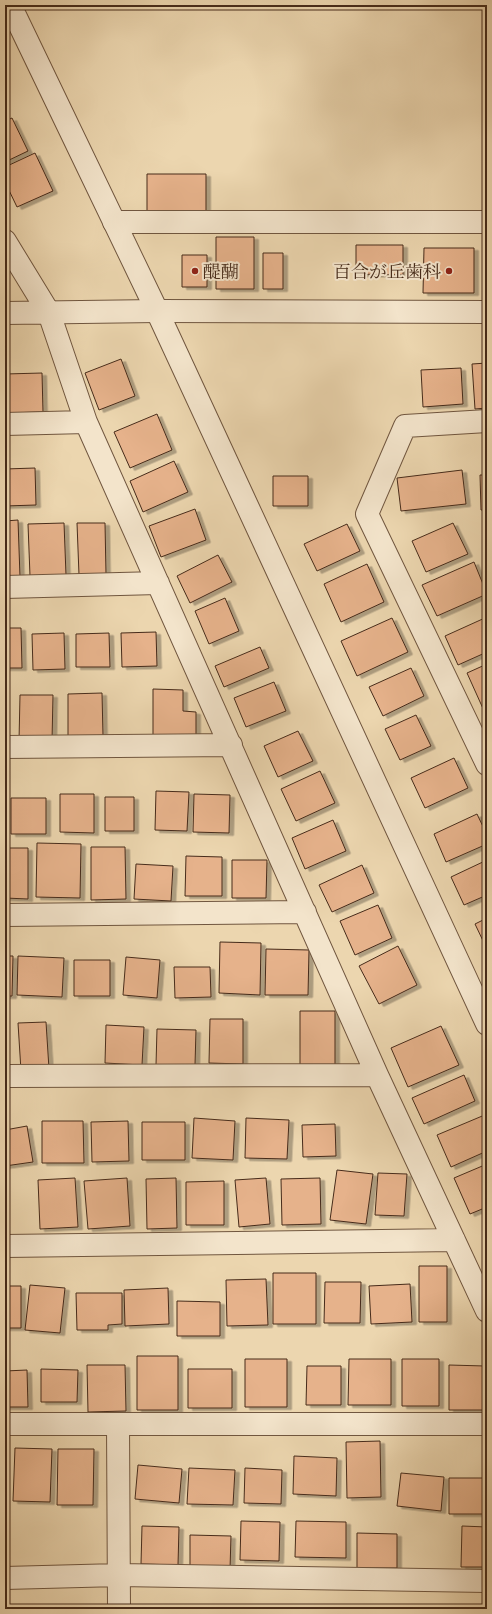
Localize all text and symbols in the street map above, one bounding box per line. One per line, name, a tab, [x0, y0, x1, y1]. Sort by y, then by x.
place label: 醍醐	[203, 260, 239, 283]
place label: 百合が丘歯科	[333, 260, 441, 283]
marker: 醍醐	[190, 266, 200, 276]
marker: 百合が丘歯科	[444, 266, 454, 276]

